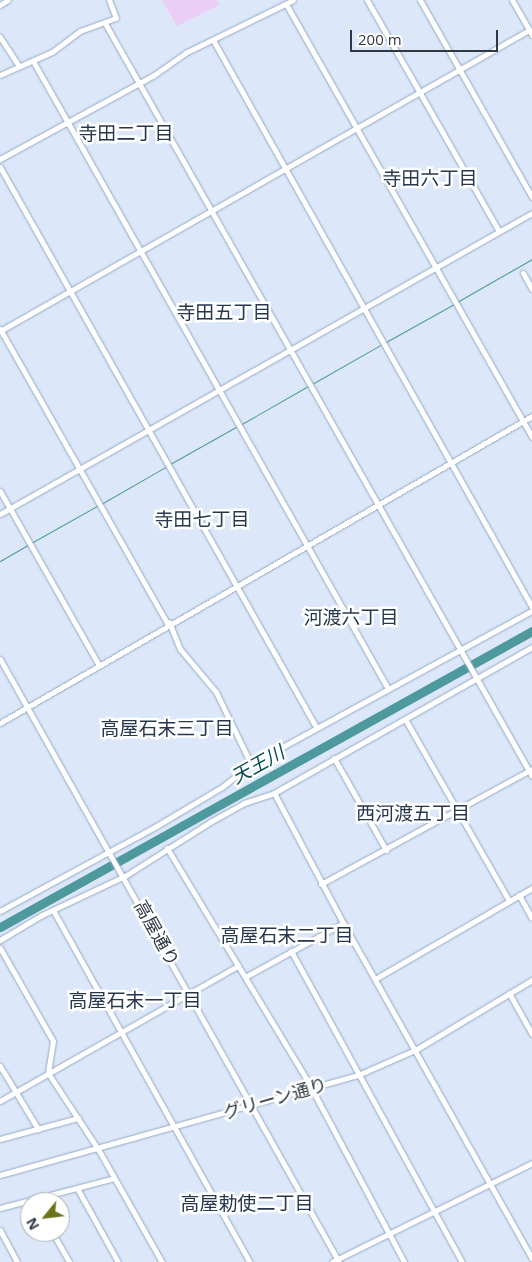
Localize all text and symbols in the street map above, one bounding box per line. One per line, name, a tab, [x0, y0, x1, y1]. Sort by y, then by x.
scale bar	[352, 20, 500, 52]
text: 200 m	[358, 29, 402, 49]
district label: 寺田二丁目	[79, 123, 173, 145]
district label: 寺田六丁目	[383, 168, 477, 190]
district label: 寺田五丁目	[177, 302, 271, 324]
district label: 寺田七丁目	[155, 509, 249, 531]
district label: 河渡六丁目	[304, 607, 398, 629]
district label: 高屋石末三丁目	[101, 718, 233, 740]
water label: 天王川	[228, 741, 288, 789]
district label: 西河渡五丁目	[356, 803, 470, 825]
street label: 高屋通り	[130, 896, 184, 970]
district label: 高屋石末二丁目	[221, 925, 353, 947]
district label: 高屋石末一丁目	[69, 990, 201, 1012]
street label: グリーン通り	[220, 1073, 330, 1123]
north arrow	[20, 1192, 70, 1242]
district label: 高屋勅使二丁目	[181, 1193, 313, 1215]
text: N	[21, 1214, 43, 1234]

